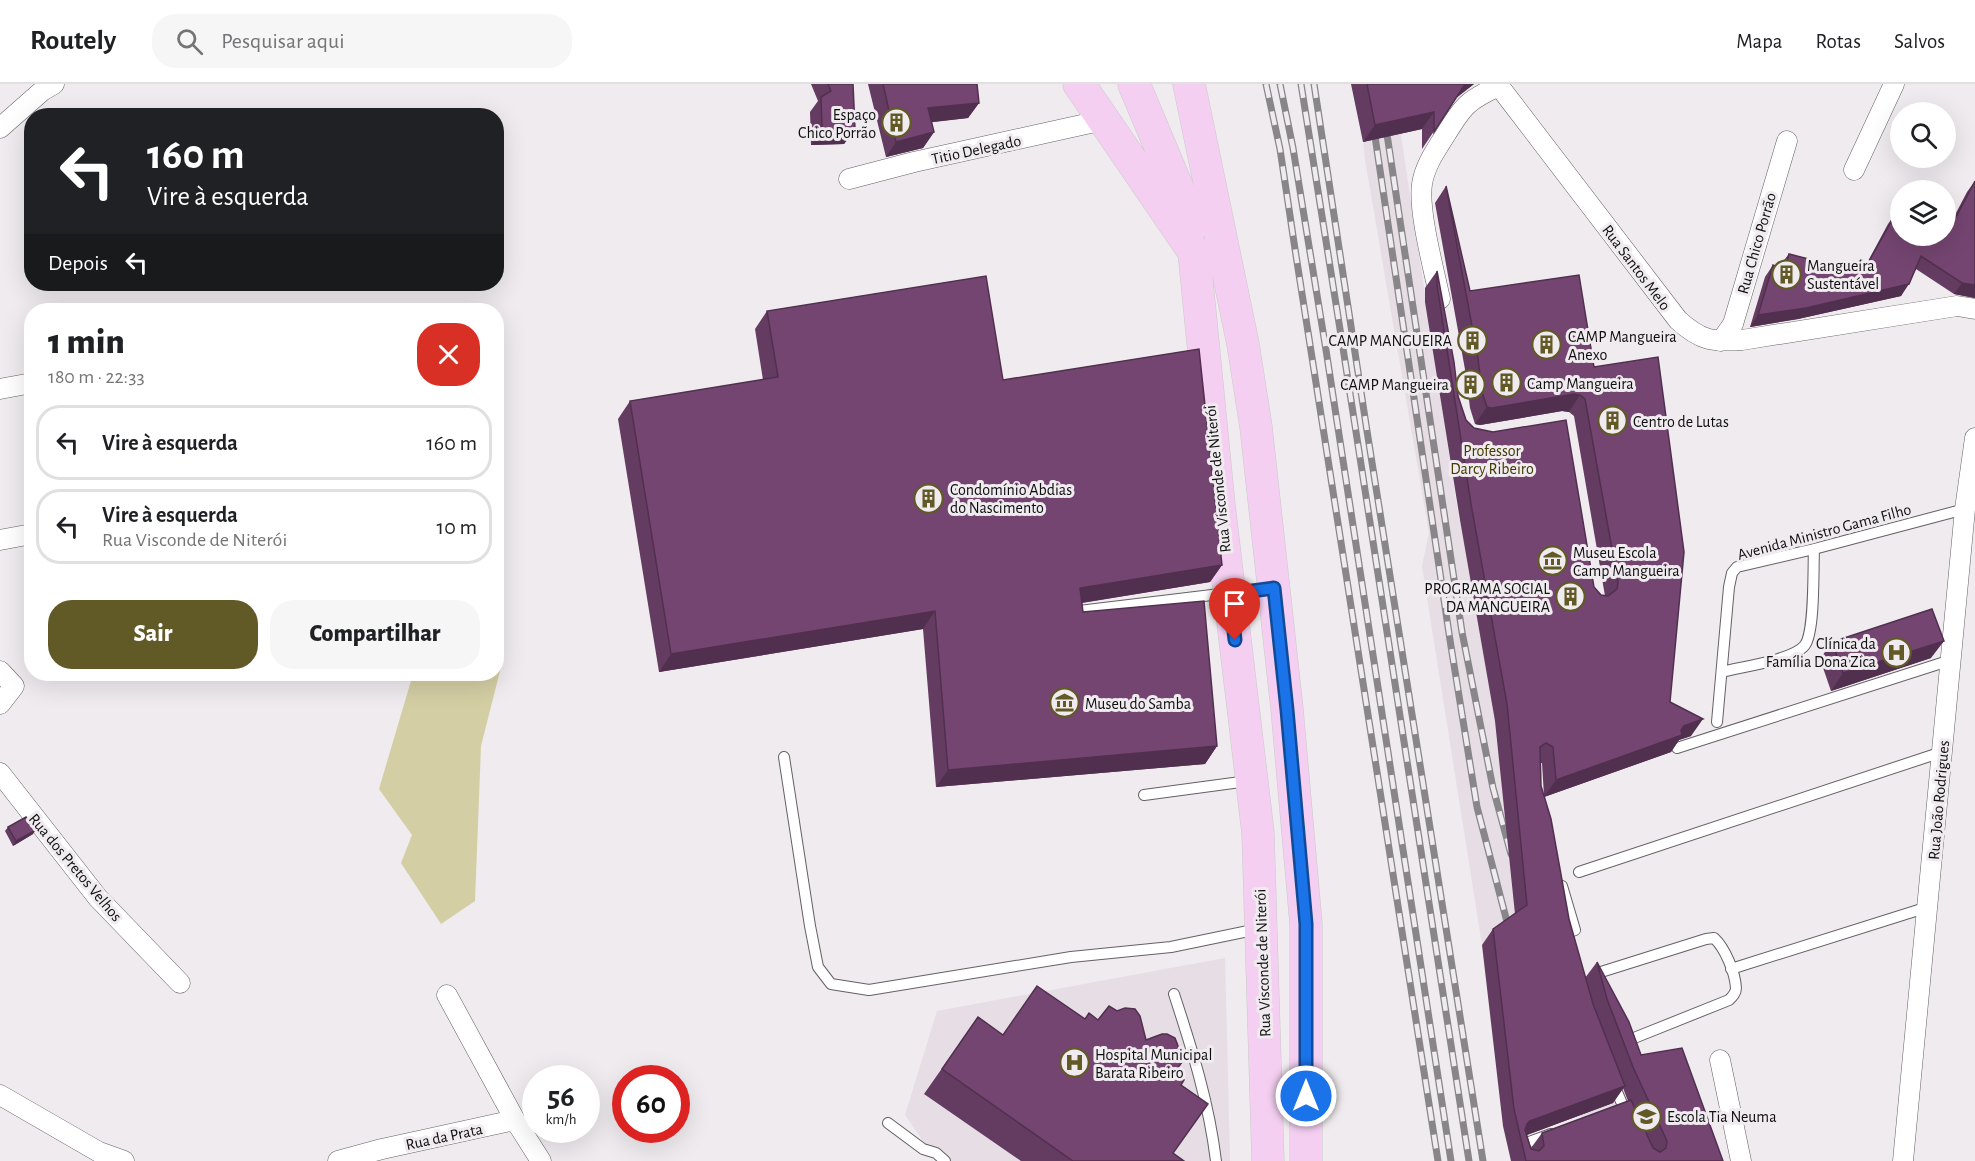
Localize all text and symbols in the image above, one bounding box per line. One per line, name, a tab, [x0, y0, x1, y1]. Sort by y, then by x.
search box	[152, 14, 572, 68]
icon: search	[173, 25, 206, 58]
text: Routely	[30, 27, 116, 55]
text: Pesquisar aqui	[221, 30, 345, 52]
text: Mapa	[1736, 31, 1783, 52]
text: Rotas	[1816, 31, 1861, 52]
text: Salvos	[1894, 31, 1945, 52]
map controls	[1890, 102, 1956, 246]
button: search	[1890, 102, 1956, 168]
place label: Espaço Chico Porrão	[798, 107, 876, 141]
building icon: Espaço Chico Porrão	[881, 107, 913, 139]
icon: left	[48, 132, 126, 210]
street label: Titio Delegado	[930, 133, 1023, 167]
text: 160 m	[147, 134, 245, 176]
button: layers	[1890, 180, 1956, 246]
text: Vire à esquerda	[147, 183, 309, 210]
street label: Rua Chico Porrão	[1735, 191, 1779, 296]
street label: Rua Santos Melo	[1599, 222, 1673, 313]
icon: left	[120, 246, 153, 279]
text: Depois	[48, 252, 108, 274]
building icon: Mangueira Sustentável	[1770, 258, 1802, 290]
place label: Mangueira Sustentável	[1807, 258, 1879, 292]
button: close	[417, 323, 480, 386]
text: 1 min	[48, 324, 125, 360]
building icon: CAMP MANGUEIRA	[1457, 324, 1489, 356]
building icon: CAMP Mangueira Anexo	[1531, 329, 1563, 361]
place label: CAMP Mangueira Anexo	[1568, 329, 1677, 363]
place label: CAMP MANGUEIRA	[1329, 333, 1452, 349]
text: 180 m · 22:33	[48, 367, 145, 387]
building icon: Camp Mangueira	[1490, 367, 1522, 399]
building icon: CAMP Mangueira	[1454, 368, 1486, 400]
place label: Camp Mangueira	[1527, 376, 1634, 392]
place label: CAMP Mangueira	[1340, 377, 1449, 393]
street label: Rua Visconde de Niterói	[1202, 404, 1234, 553]
building icon: Centro de Lutas	[1596, 405, 1628, 437]
place label: Centro de Lutas	[1633, 414, 1729, 430]
icon: left	[51, 426, 84, 459]
text: Vire à esquerda	[102, 432, 238, 454]
text: 160 m	[426, 432, 477, 454]
park label: Professor Darcy Ribeiro	[1450, 443, 1534, 478]
building icon: Condomínio Abdias do Nascimento	[913, 482, 945, 514]
place label: Condomínio Abdias do Nascimento	[950, 482, 1072, 516]
street label: Avenida Ministro Gama Filho	[1736, 501, 1913, 563]
text: Vire à esquerda	[102, 504, 238, 526]
icon: left	[51, 510, 84, 543]
text: 10 m	[437, 516, 477, 538]
text: Rua Visconde de Niterói	[102, 530, 287, 550]
museum icon: Museu Escola Camp Mangueira	[1536, 545, 1568, 577]
place label: Museu Escola Camp Mangueira	[1573, 545, 1680, 579]
pin	[1209, 578, 1260, 640]
place label: PROGRAMA SOCIAL DA MANGUEIRA	[1424, 581, 1550, 615]
building icon: PROGRAMA SOCIAL DA MANGUEIRA	[1555, 581, 1587, 613]
icon: arrive	[1218, 587, 1251, 620]
button: Sair	[48, 600, 258, 669]
button: Compartilhar	[270, 600, 480, 669]
place label: Clínica da Família Dona Zica	[1766, 636, 1876, 670]
hospital icon: Clínica da Família Dona Zica	[1881, 636, 1913, 668]
museum icon: Museu do Samba	[1048, 687, 1080, 719]
place label: Museu do Samba	[1085, 696, 1191, 712]
street label: Rua João Rodrigues	[1926, 740, 1952, 860]
street label: Rua dos Pretos Velhos	[26, 811, 125, 925]
street label: Rua Visconde de Niterói	[1252, 889, 1274, 1037]
hospital icon: Hospital Municipal Barata Ribeiro	[1058, 1047, 1090, 1079]
place label: Hospital Municipal Barata Ribeiro	[1095, 1047, 1212, 1081]
position arrow	[1274, 1064, 1338, 1128]
speed limit sign: 60	[612, 1065, 690, 1143]
text: 56	[547, 1082, 575, 1112]
school or university icon: Escola Tia Neuma	[1630, 1100, 1662, 1132]
place label: Escola Tia Neuma	[1667, 1109, 1777, 1125]
text: km/h	[546, 1112, 576, 1127]
street label: Rua da Prata	[404, 1121, 484, 1153]

